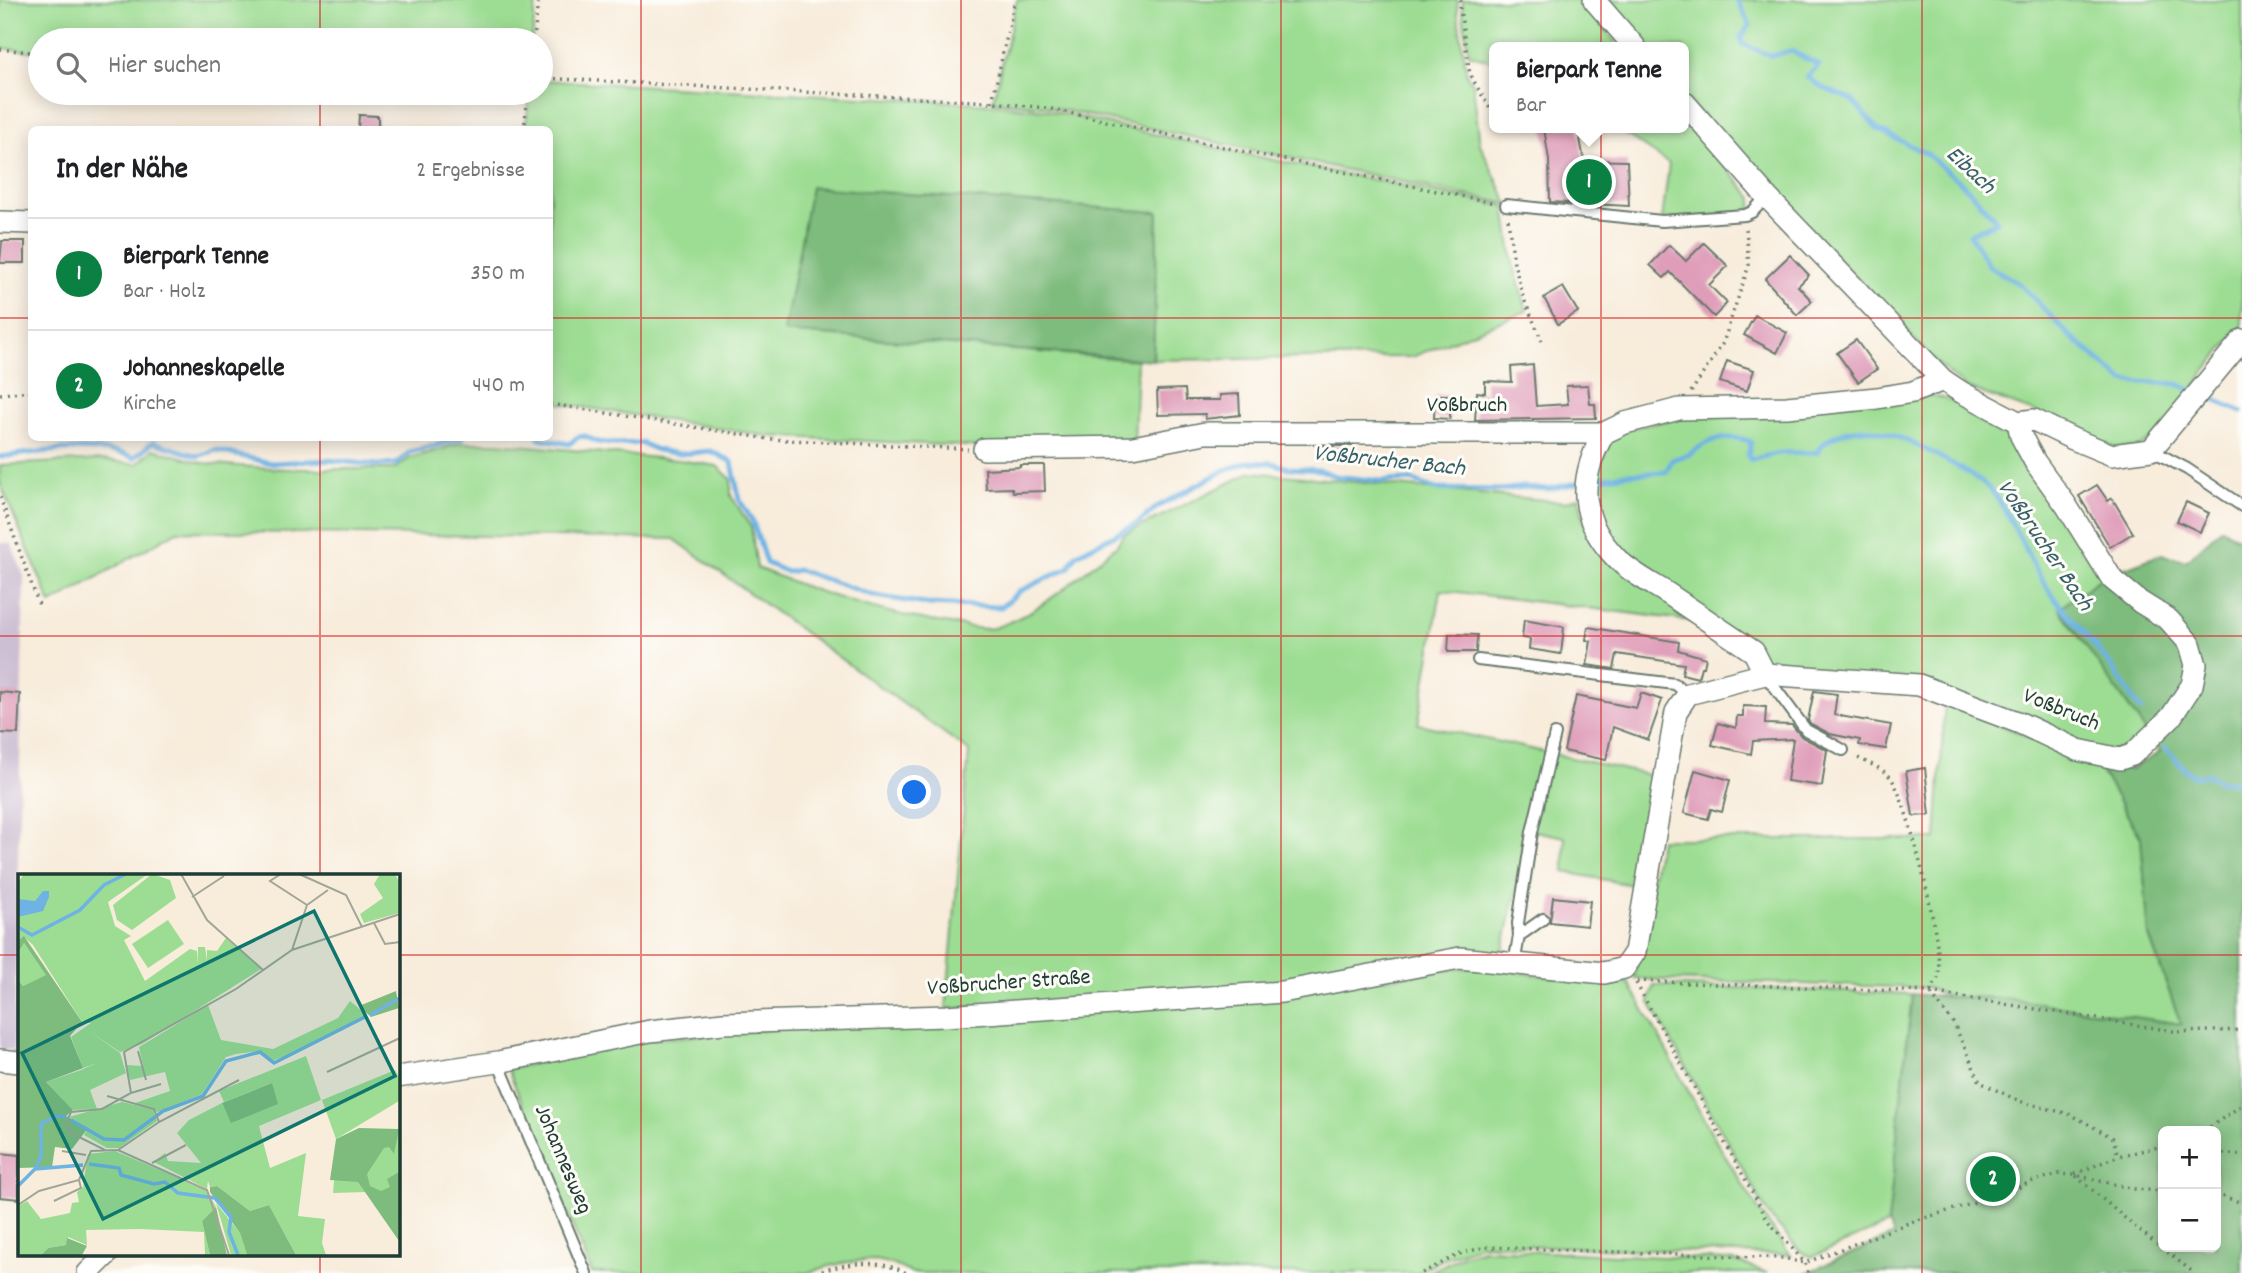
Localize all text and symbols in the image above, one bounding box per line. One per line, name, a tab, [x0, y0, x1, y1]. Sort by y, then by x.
search box	[28, 28, 553, 105]
popup	[1489, 42, 1689, 133]
icon: search	[52, 48, 90, 86]
text: Hier suchen	[108, 48, 221, 85]
text: Bierpark Tenne	[1516, 53, 1662, 90]
text: Bar	[1516, 90, 1546, 123]
water label: Eibach	[1937, 139, 2003, 204]
text: In der Nähe	[56, 150, 188, 193]
text: 2 Ergebnisse	[416, 155, 525, 188]
pin: 1	[1566, 156, 1612, 208]
text: Bierpark Tenne	[123, 239, 269, 276]
text: 1	[76, 258, 82, 291]
text: 350 m	[471, 258, 525, 291]
text: Bar · Holz	[123, 276, 205, 309]
text: Johanneskapelle	[123, 351, 285, 388]
text: 2	[74, 370, 84, 403]
text: 440 m	[472, 370, 525, 403]
text: Kirche	[123, 388, 176, 421]
street label: Voßbruch	[1427, 390, 1507, 423]
water label: Voßbrucher Bach	[1312, 437, 1467, 487]
water label: Voßbrucher Bach	[1987, 473, 2101, 619]
street label: Voßbruch	[2018, 681, 2104, 741]
your location	[897, 775, 931, 809]
inset map	[18, 874, 399, 1256]
street label: Voßbrucher Straße	[926, 962, 1092, 1006]
street label: Johannesweg	[524, 1100, 600, 1220]
map controls	[2158, 1126, 2221, 1252]
button: +	[2158, 1126, 2221, 1189]
pin: 2	[1970, 1153, 2016, 1205]
button: −	[2158, 1189, 2221, 1252]

